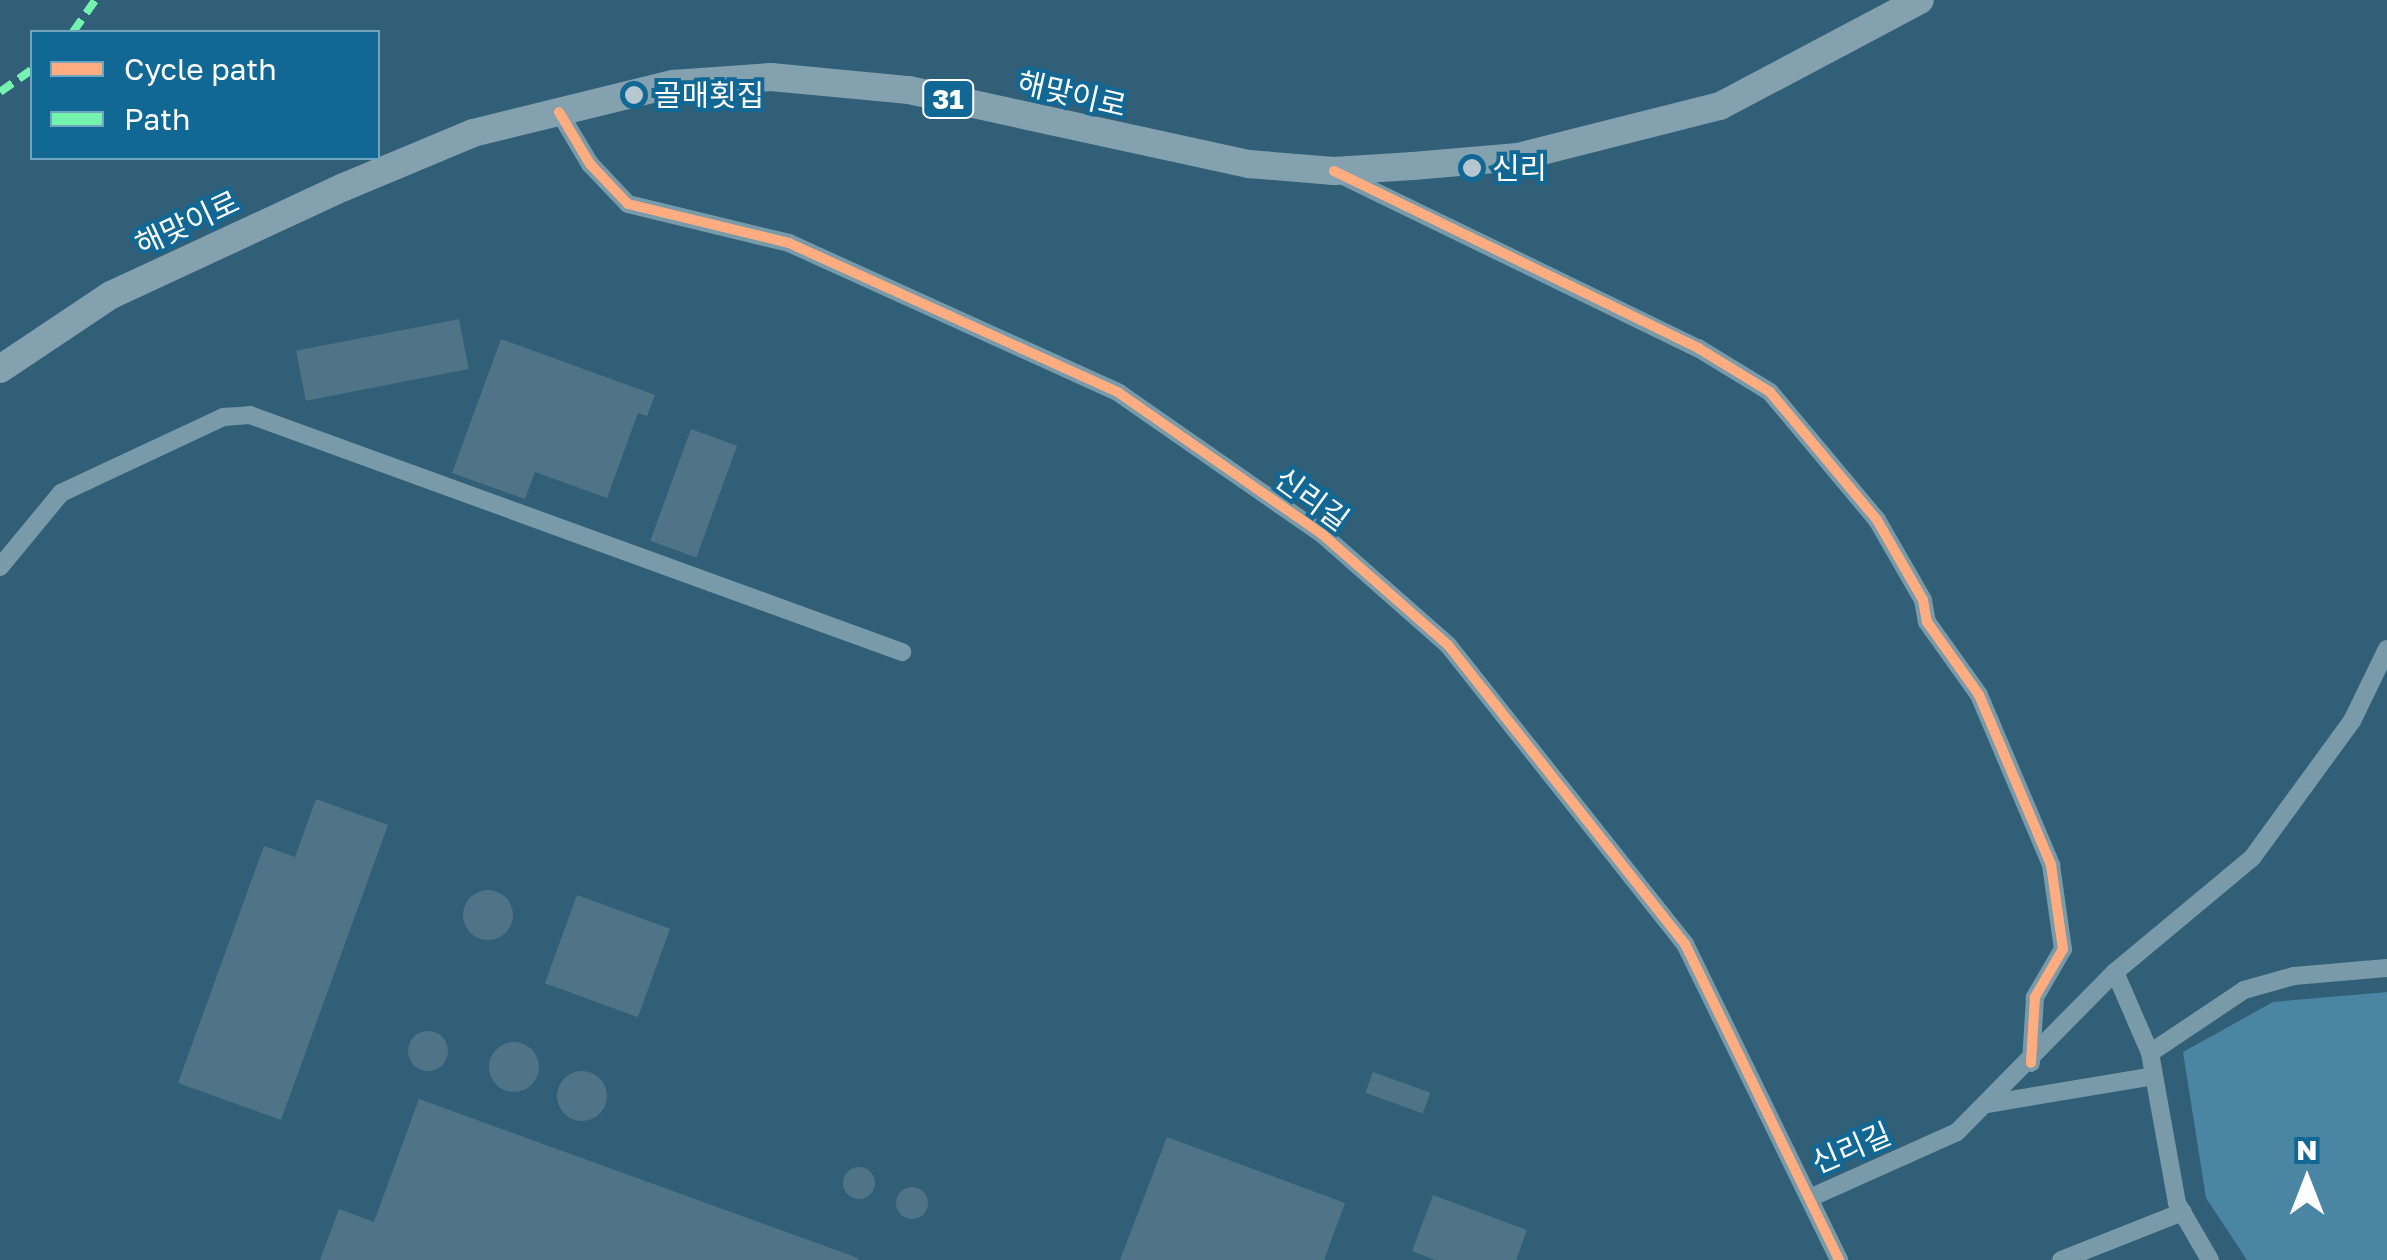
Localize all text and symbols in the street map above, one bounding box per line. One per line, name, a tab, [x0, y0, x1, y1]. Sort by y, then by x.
legend	[30, 30, 380, 160]
text: Cycle path	[124, 51, 277, 87]
street label: 해맞이로	[1014, 64, 1130, 124]
road number: 31	[920, 76, 976, 122]
place label: 골매횟집	[654, 77, 764, 113]
marker: 골매횟집	[623, 84, 645, 106]
text: Path	[124, 101, 190, 137]
place label: 신리	[1492, 150, 1547, 186]
marker: 신리	[1461, 157, 1483, 179]
street label: 해맞이로	[129, 183, 245, 263]
street label: 신리길	[1268, 460, 1356, 538]
street label: 신리길	[1806, 1115, 1896, 1181]
north arrow	[2257, 1130, 2357, 1230]
text: N	[2296, 1133, 2318, 1166]

